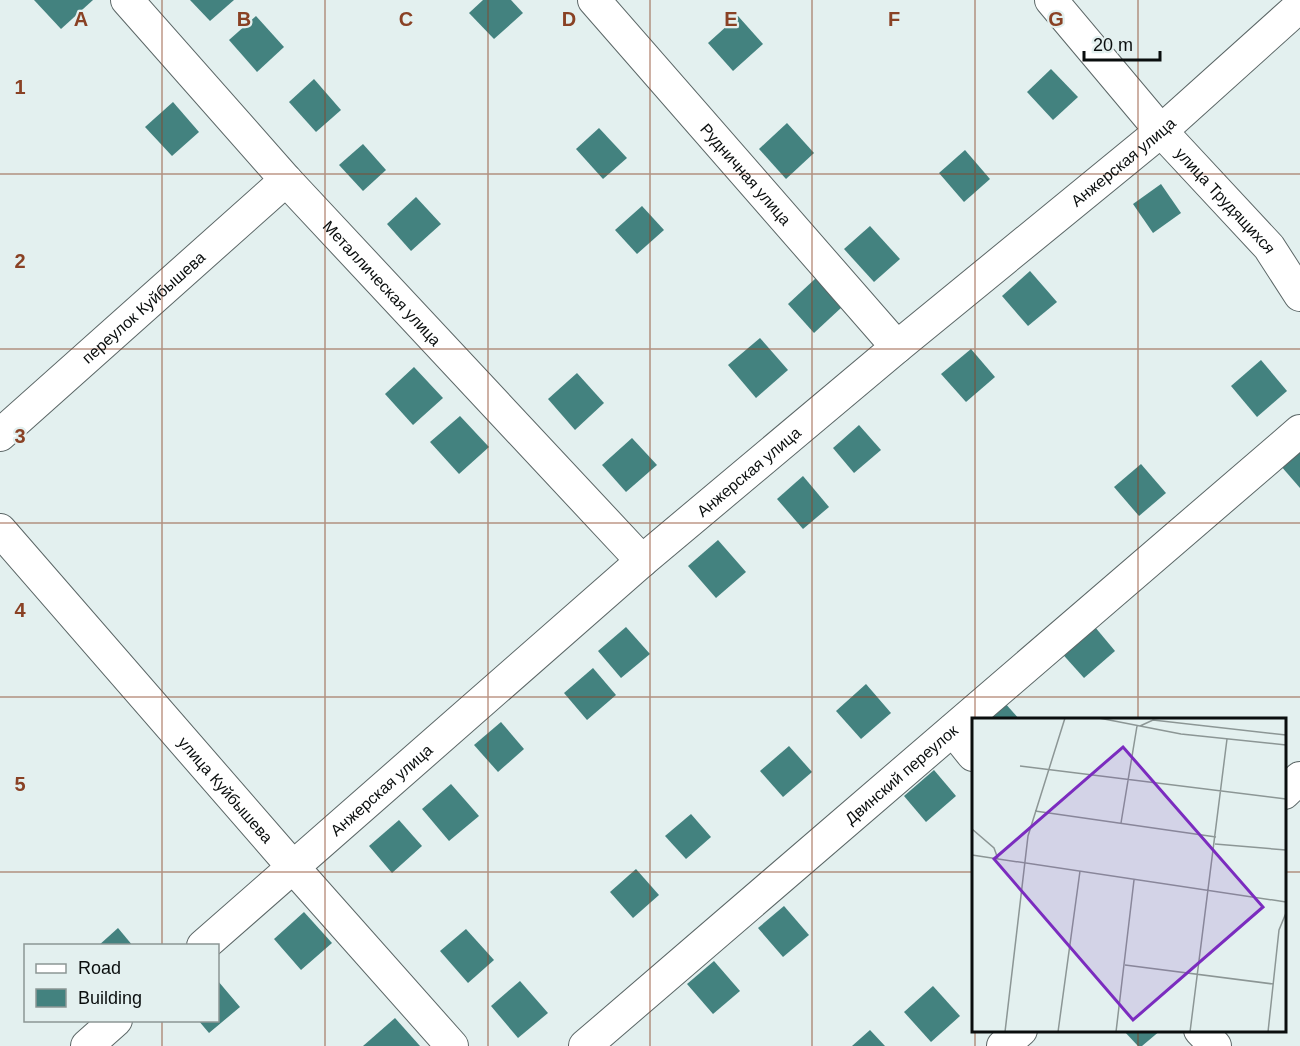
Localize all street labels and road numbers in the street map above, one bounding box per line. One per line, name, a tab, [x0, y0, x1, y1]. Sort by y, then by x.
street label: Анжерская улица	[1068, 114, 1179, 210]
street label: Рудничная улица	[697, 120, 795, 228]
street label: улица Трудящихся	[1172, 144, 1279, 256]
street label: Металлическая улица	[320, 217, 444, 349]
street label: переулок Куйбышева	[78, 248, 208, 366]
street label: Анжерская улица	[694, 423, 804, 520]
street label: Двинский переулок	[841, 720, 962, 827]
street label: улица Куйбышева	[175, 733, 276, 846]
street label: Анжерская улица	[327, 741, 436, 839]

